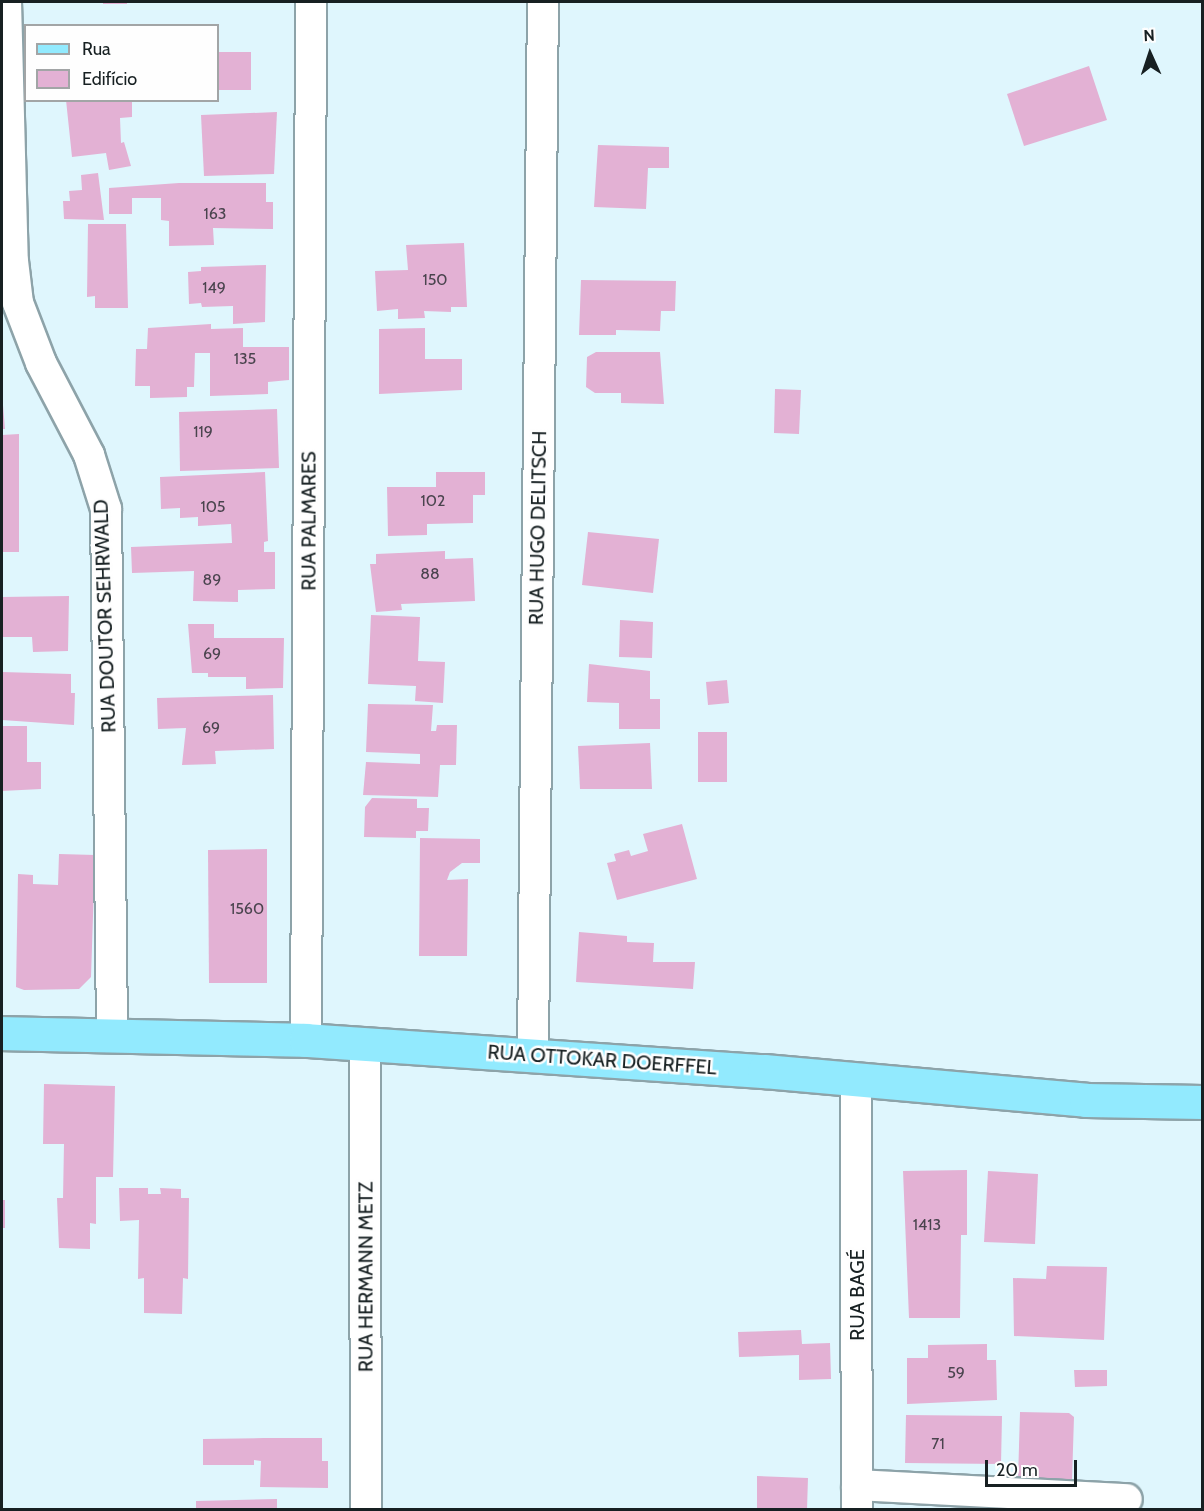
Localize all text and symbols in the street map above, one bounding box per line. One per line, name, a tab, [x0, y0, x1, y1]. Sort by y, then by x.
legend	[24, 24, 219, 102]
north arrow	[1120, 24, 1180, 84]
text: N	[1143, 26, 1155, 45]
text: Rua	[82, 38, 111, 60]
text: Edifício	[82, 68, 137, 90]
house number: 163	[204, 204, 226, 224]
house number: 150	[422, 270, 448, 290]
house number: 149	[202, 278, 226, 298]
house number: 135	[234, 349, 256, 369]
house number: 119	[193, 422, 213, 442]
street label: RUA HUGO DELITSCH	[524, 431, 552, 625]
street label: RUA PALMARES	[297, 451, 321, 591]
house number: 102	[421, 491, 445, 511]
house number: 105	[200, 497, 226, 517]
street label: RUA DOUTOR SEHRWALD	[89, 499, 121, 733]
house number: 88	[420, 564, 440, 584]
house number: 89	[203, 570, 221, 590]
house number: 69	[203, 644, 221, 664]
house number: 69	[202, 718, 220, 738]
house number: 1560	[230, 899, 264, 919]
street label: RUA OTTOKAR DOERFFEL	[487, 1040, 717, 1080]
street label: RUA HERMANN METZ	[354, 1182, 378, 1372]
house number: 1413	[913, 1215, 941, 1235]
street label: RUA BAGÉ	[845, 1249, 869, 1341]
house number: 59	[947, 1363, 965, 1383]
house number: 71	[931, 1434, 945, 1454]
scale bar	[988, 1448, 1080, 1486]
text: 20 m	[996, 1459, 1038, 1481]

